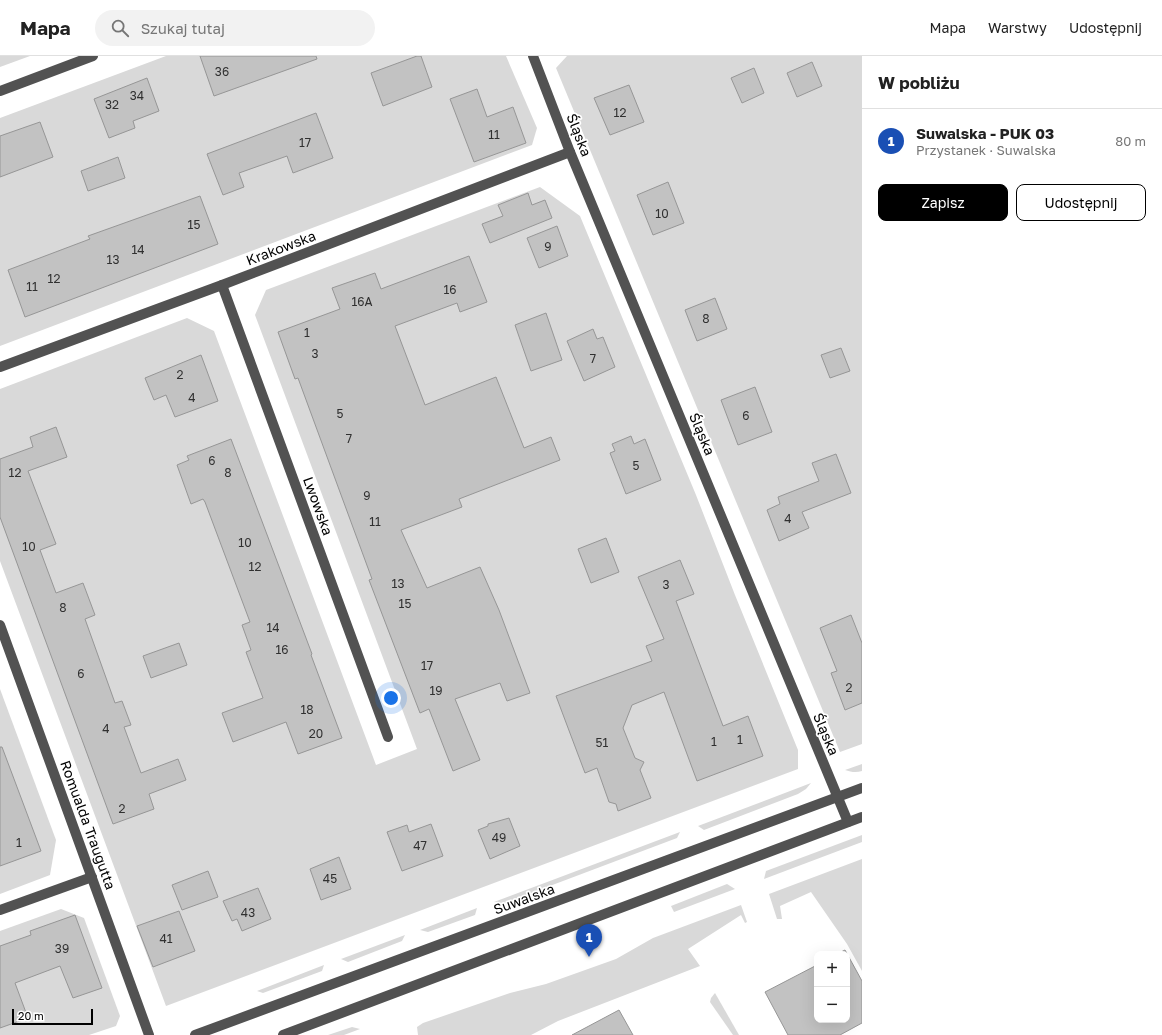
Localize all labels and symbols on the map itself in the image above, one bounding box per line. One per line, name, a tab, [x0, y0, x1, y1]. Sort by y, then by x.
house number: 36	[215, 64, 229, 79]
house number: 34	[130, 88, 144, 103]
house number: 32	[105, 97, 119, 112]
house number: 12	[614, 105, 626, 120]
street label: Śląska	[564, 111, 595, 159]
house number: 11	[488, 127, 500, 142]
house number: 17	[299, 135, 311, 150]
house number: 10	[655, 206, 669, 221]
house number: 15	[188, 217, 200, 232]
street label: Krakowska	[244, 226, 318, 269]
house number: 9	[544, 239, 552, 254]
house number: 14	[131, 242, 145, 257]
house number: 13	[107, 252, 119, 267]
house number: 12	[48, 271, 60, 286]
house number: 11	[26, 279, 38, 294]
house number: 16	[443, 282, 457, 297]
house number: 16A	[351, 294, 373, 309]
house number: 8	[702, 311, 710, 326]
house number: 1	[304, 325, 310, 340]
house number: 3	[311, 346, 319, 361]
house number: 7	[590, 351, 596, 366]
house number: 2	[177, 367, 184, 382]
house number: 4	[188, 390, 196, 405]
house number: 5	[337, 406, 344, 421]
house number: 6	[742, 408, 750, 423]
street label: Śląska	[686, 410, 719, 458]
house number: 7	[346, 431, 352, 446]
house number: 6	[208, 453, 216, 468]
house number: 5	[633, 458, 640, 473]
house number: 12	[9, 465, 21, 480]
house number: 8	[224, 465, 232, 480]
street label: Lwowska	[300, 474, 337, 537]
house number: 9	[363, 488, 371, 503]
house number: 4	[784, 511, 792, 526]
house number: 11	[369, 514, 381, 529]
house number: 10	[238, 535, 252, 550]
house number: 10	[22, 539, 36, 554]
house number: 12	[249, 559, 261, 574]
house number: 13	[392, 576, 404, 591]
house number: 3	[662, 577, 670, 592]
house number: 15	[399, 596, 411, 611]
house number: 8	[59, 600, 67, 615]
house number: 14	[266, 620, 280, 635]
house number: 16	[275, 642, 289, 657]
house number: 17	[421, 658, 433, 673]
house number: 6	[77, 666, 85, 681]
house number: 2	[846, 680, 853, 695]
house number: 19	[429, 683, 443, 698]
your location	[381, 688, 401, 708]
house number: 18	[300, 702, 314, 717]
street label: Śląska	[810, 710, 843, 758]
house number: 4	[102, 721, 110, 736]
house number: 20	[309, 726, 323, 741]
house number: 1	[737, 732, 743, 747]
house number: 1	[711, 734, 717, 749]
house number: 51	[596, 735, 609, 750]
street label: Romualda Traugutta	[57, 758, 120, 892]
house number: 2	[119, 801, 126, 816]
house number: 49	[492, 830, 506, 845]
house number: 1	[16, 835, 22, 850]
house number: 47	[413, 838, 427, 853]
house number: 45	[323, 871, 337, 886]
street label: Suwalska	[491, 880, 557, 917]
house number: 43	[241, 905, 255, 920]
pin: 1	[576, 924, 602, 957]
house number: 41	[159, 931, 173, 946]
house number: 39	[55, 941, 69, 956]
scale bar	[12, 1007, 93, 1026]

